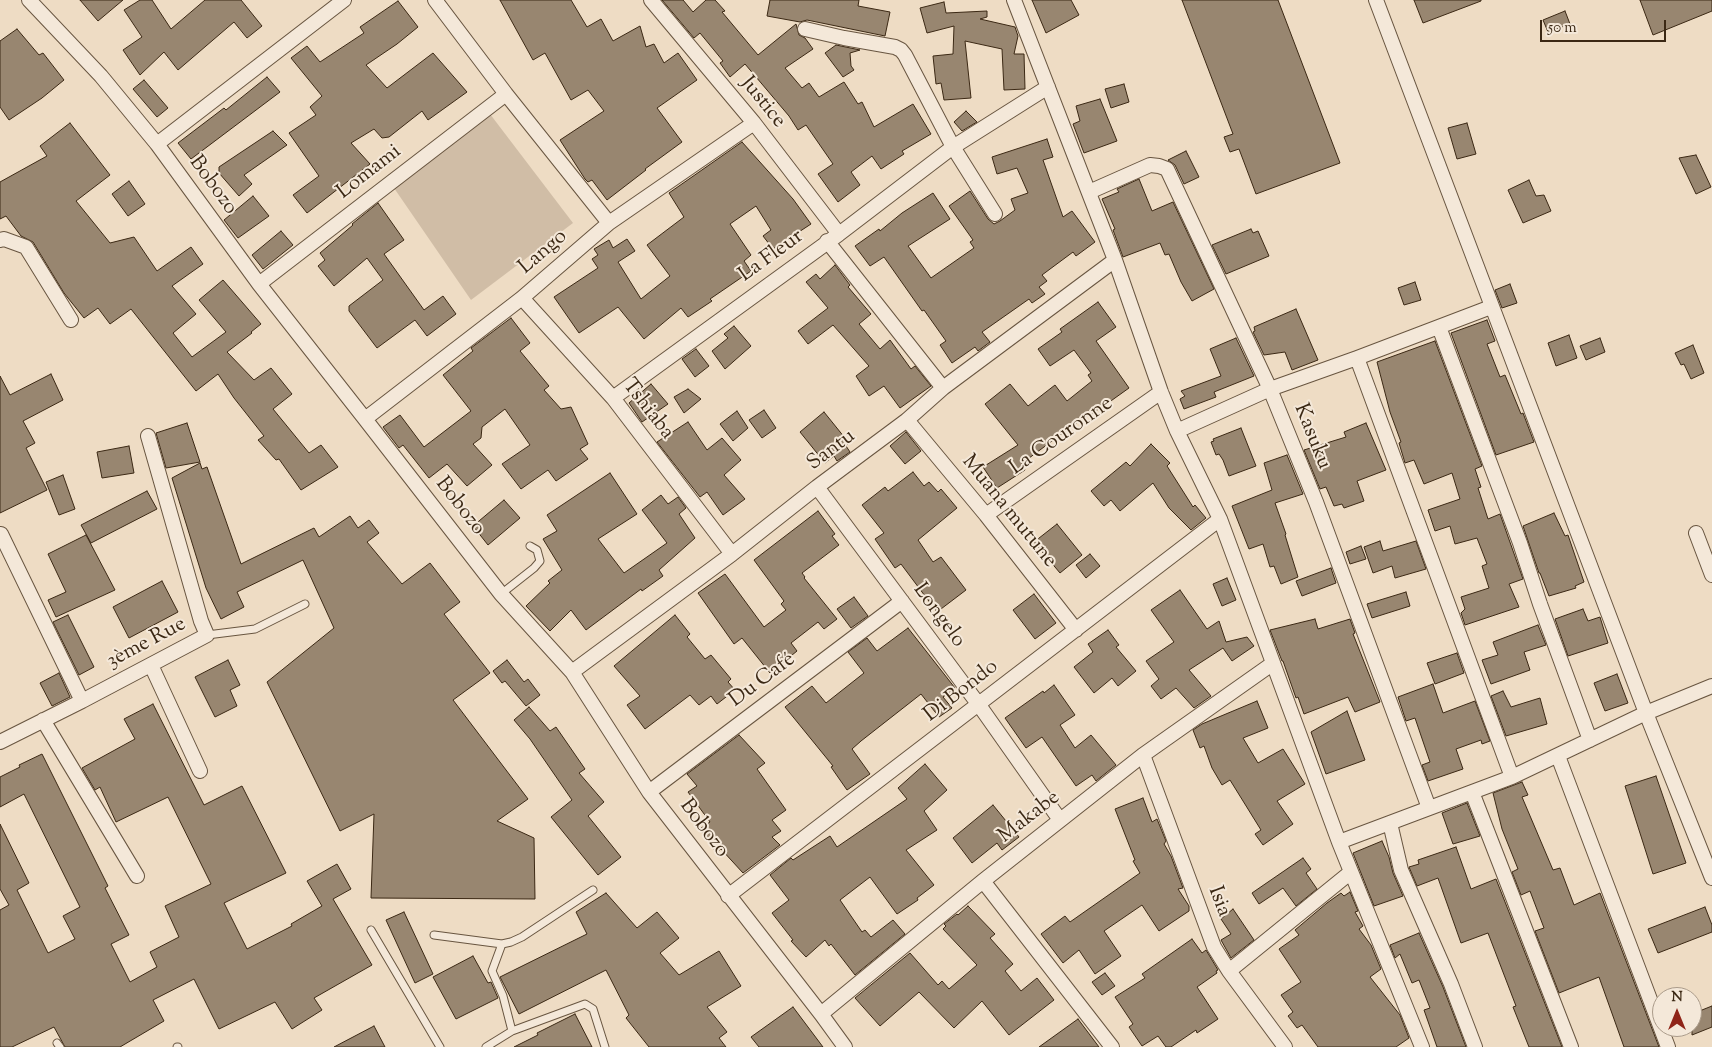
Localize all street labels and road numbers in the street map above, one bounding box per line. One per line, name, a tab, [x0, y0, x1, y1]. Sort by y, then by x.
street label: Justice	[734, 72, 790, 134]
street label: Lomami	[333, 140, 407, 206]
street label: Bobozo	[182, 152, 242, 220]
street label: Lango	[515, 225, 573, 281]
street label: La Fleur	[735, 225, 809, 289]
street label: Tshiaba	[615, 375, 679, 445]
street label: La Couronne	[1005, 392, 1119, 482]
street label: Kasuku	[1287, 401, 1335, 473]
street label: Santu	[803, 425, 861, 477]
street label: Muana mutune	[955, 451, 1061, 573]
street label: Bobozo	[428, 473, 490, 541]
street label: Longelo	[906, 579, 970, 653]
street label: 3ème Rue	[103, 613, 191, 675]
street label: Du Café	[725, 648, 801, 714]
street label: Di Bondo	[920, 655, 1004, 729]
street label: Makabe	[994, 786, 1066, 850]
street label: Bobozo	[673, 795, 733, 863]
street label: Isia	[1201, 883, 1235, 921]

